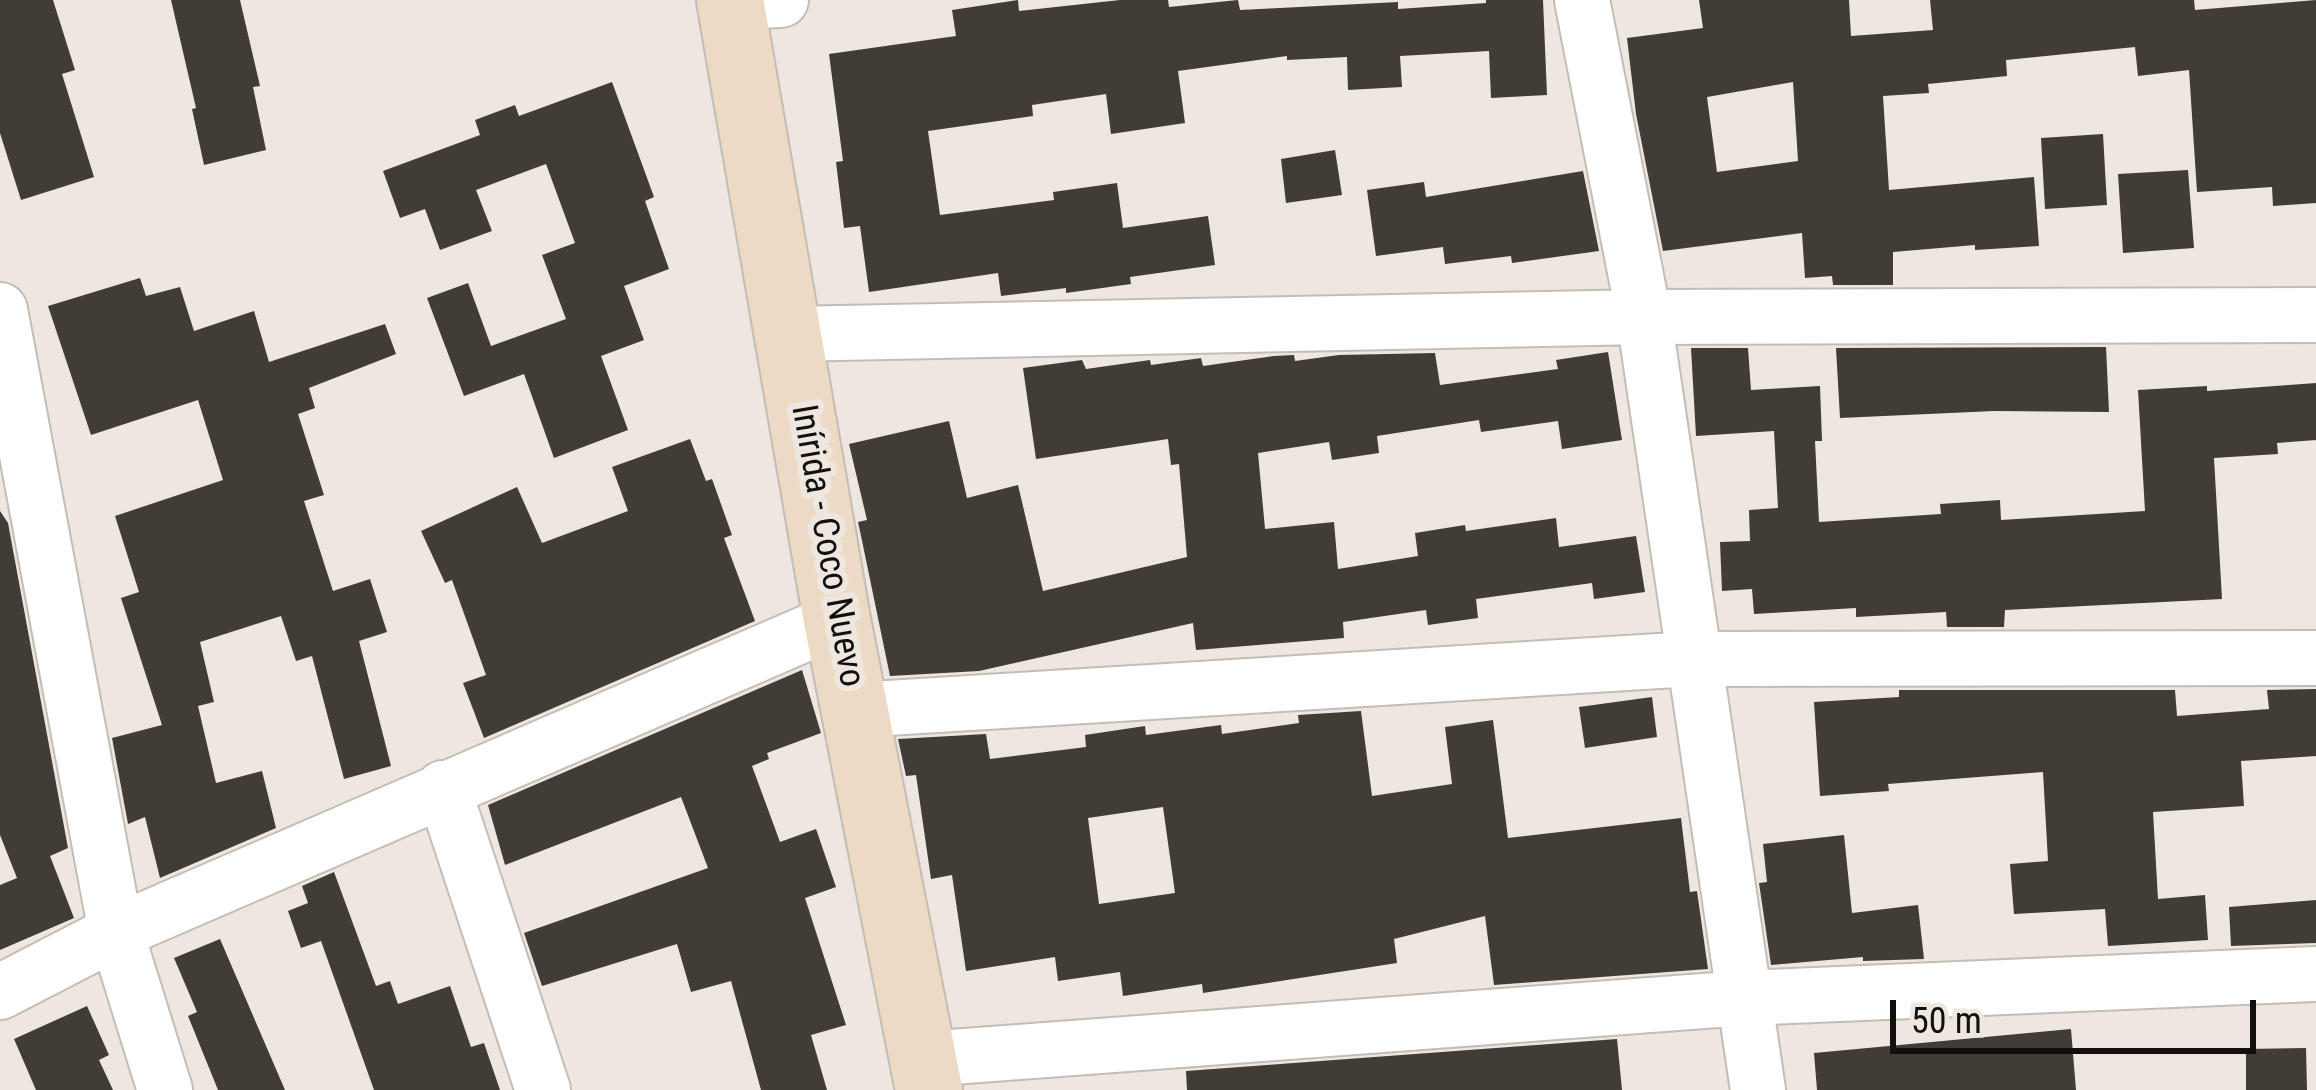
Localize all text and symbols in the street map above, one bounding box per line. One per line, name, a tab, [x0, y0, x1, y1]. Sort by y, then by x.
street label: Inírida - Coco Nuevo	[780, 402, 872, 690]
scale bar	[1896, 976, 2262, 1050]
text: 50 m	[1911, 1000, 1982, 1042]

